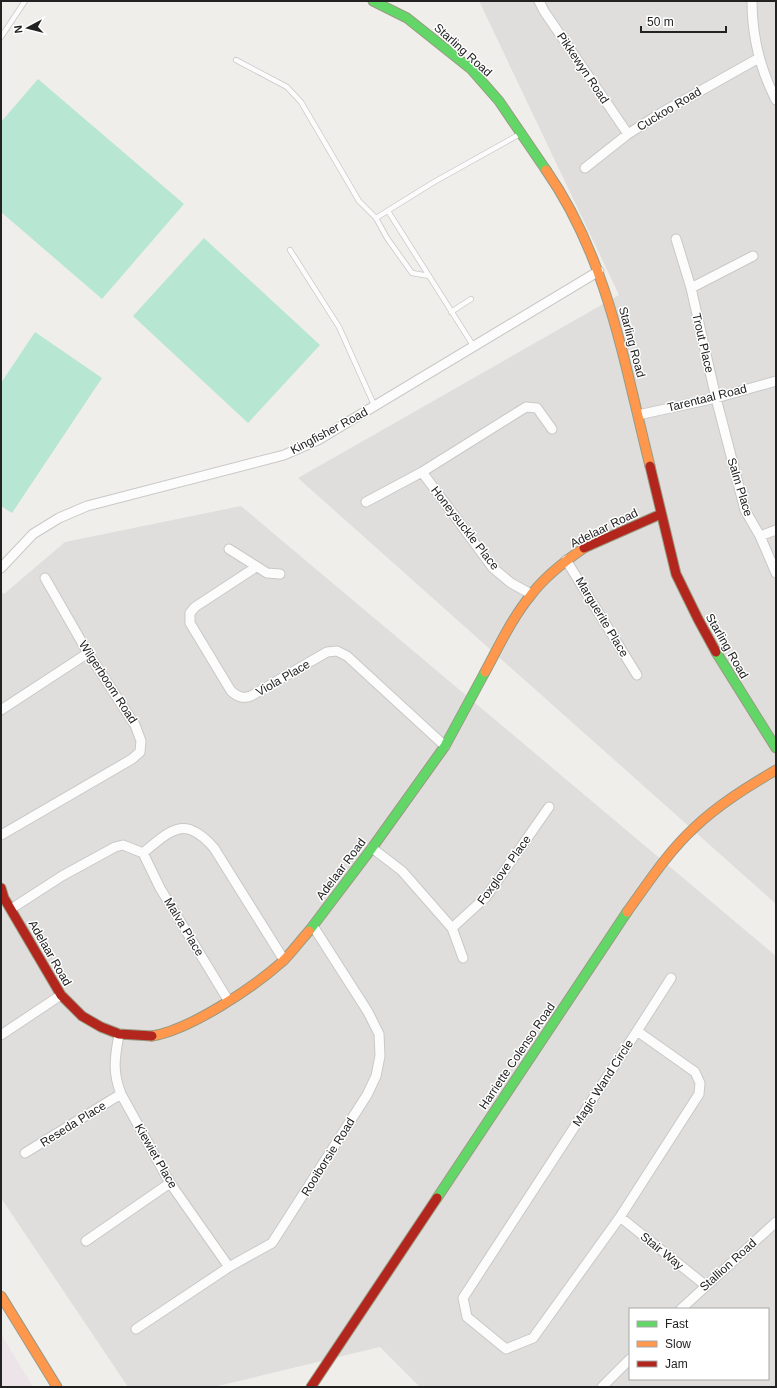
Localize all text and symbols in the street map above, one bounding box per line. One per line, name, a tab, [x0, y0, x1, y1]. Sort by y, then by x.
north arrow	[8, 8, 48, 48]
scale bar	[641, 8, 726, 34]
text: 50 m	[647, 15, 674, 29]
street label: Starling Road	[431, 20, 495, 80]
text: N	[12, 24, 25, 34]
street label: Pikkewyn Road	[554, 30, 612, 106]
street label: Cuckoo Road	[634, 84, 704, 134]
street label: Starling Road	[616, 305, 648, 379]
street label: Trout Place	[689, 312, 717, 375]
street label: Tarentaal Road	[666, 381, 748, 415]
street label: Kingfisher Road	[288, 405, 370, 457]
street label: Salm Place	[724, 456, 756, 518]
street label: Honeysuckle Place	[428, 483, 502, 573]
street label: Adelaar Road	[568, 506, 640, 550]
street label: Marguerite Place	[573, 575, 632, 660]
street label: Starling Road	[703, 611, 751, 681]
street label: Wilgerboom Road	[76, 638, 140, 726]
street label: Viola Place	[254, 657, 313, 699]
street label: Foxglove Place	[474, 832, 534, 907]
street label: Adelaar Road	[313, 835, 369, 903]
street label: Malva Place	[161, 895, 207, 959]
street label: Adelaar Road	[26, 918, 74, 988]
street label: Harriette Colenso Road	[476, 1000, 558, 1112]
street label: Magic Wand Circle	[570, 1037, 636, 1129]
street label: Reseda Place	[38, 1098, 109, 1150]
street label: Rooiborsie Road	[298, 1115, 358, 1199]
street label: Kiewiet Place	[132, 1121, 180, 1191]
street label: Stair Way	[638, 1229, 686, 1273]
street label: Stallion Road	[697, 1236, 759, 1294]
legend	[629, 1308, 769, 1380]
text: Fast	[665, 1317, 689, 1331]
text: Slow	[665, 1337, 691, 1351]
text: Jam	[665, 1357, 688, 1371]

